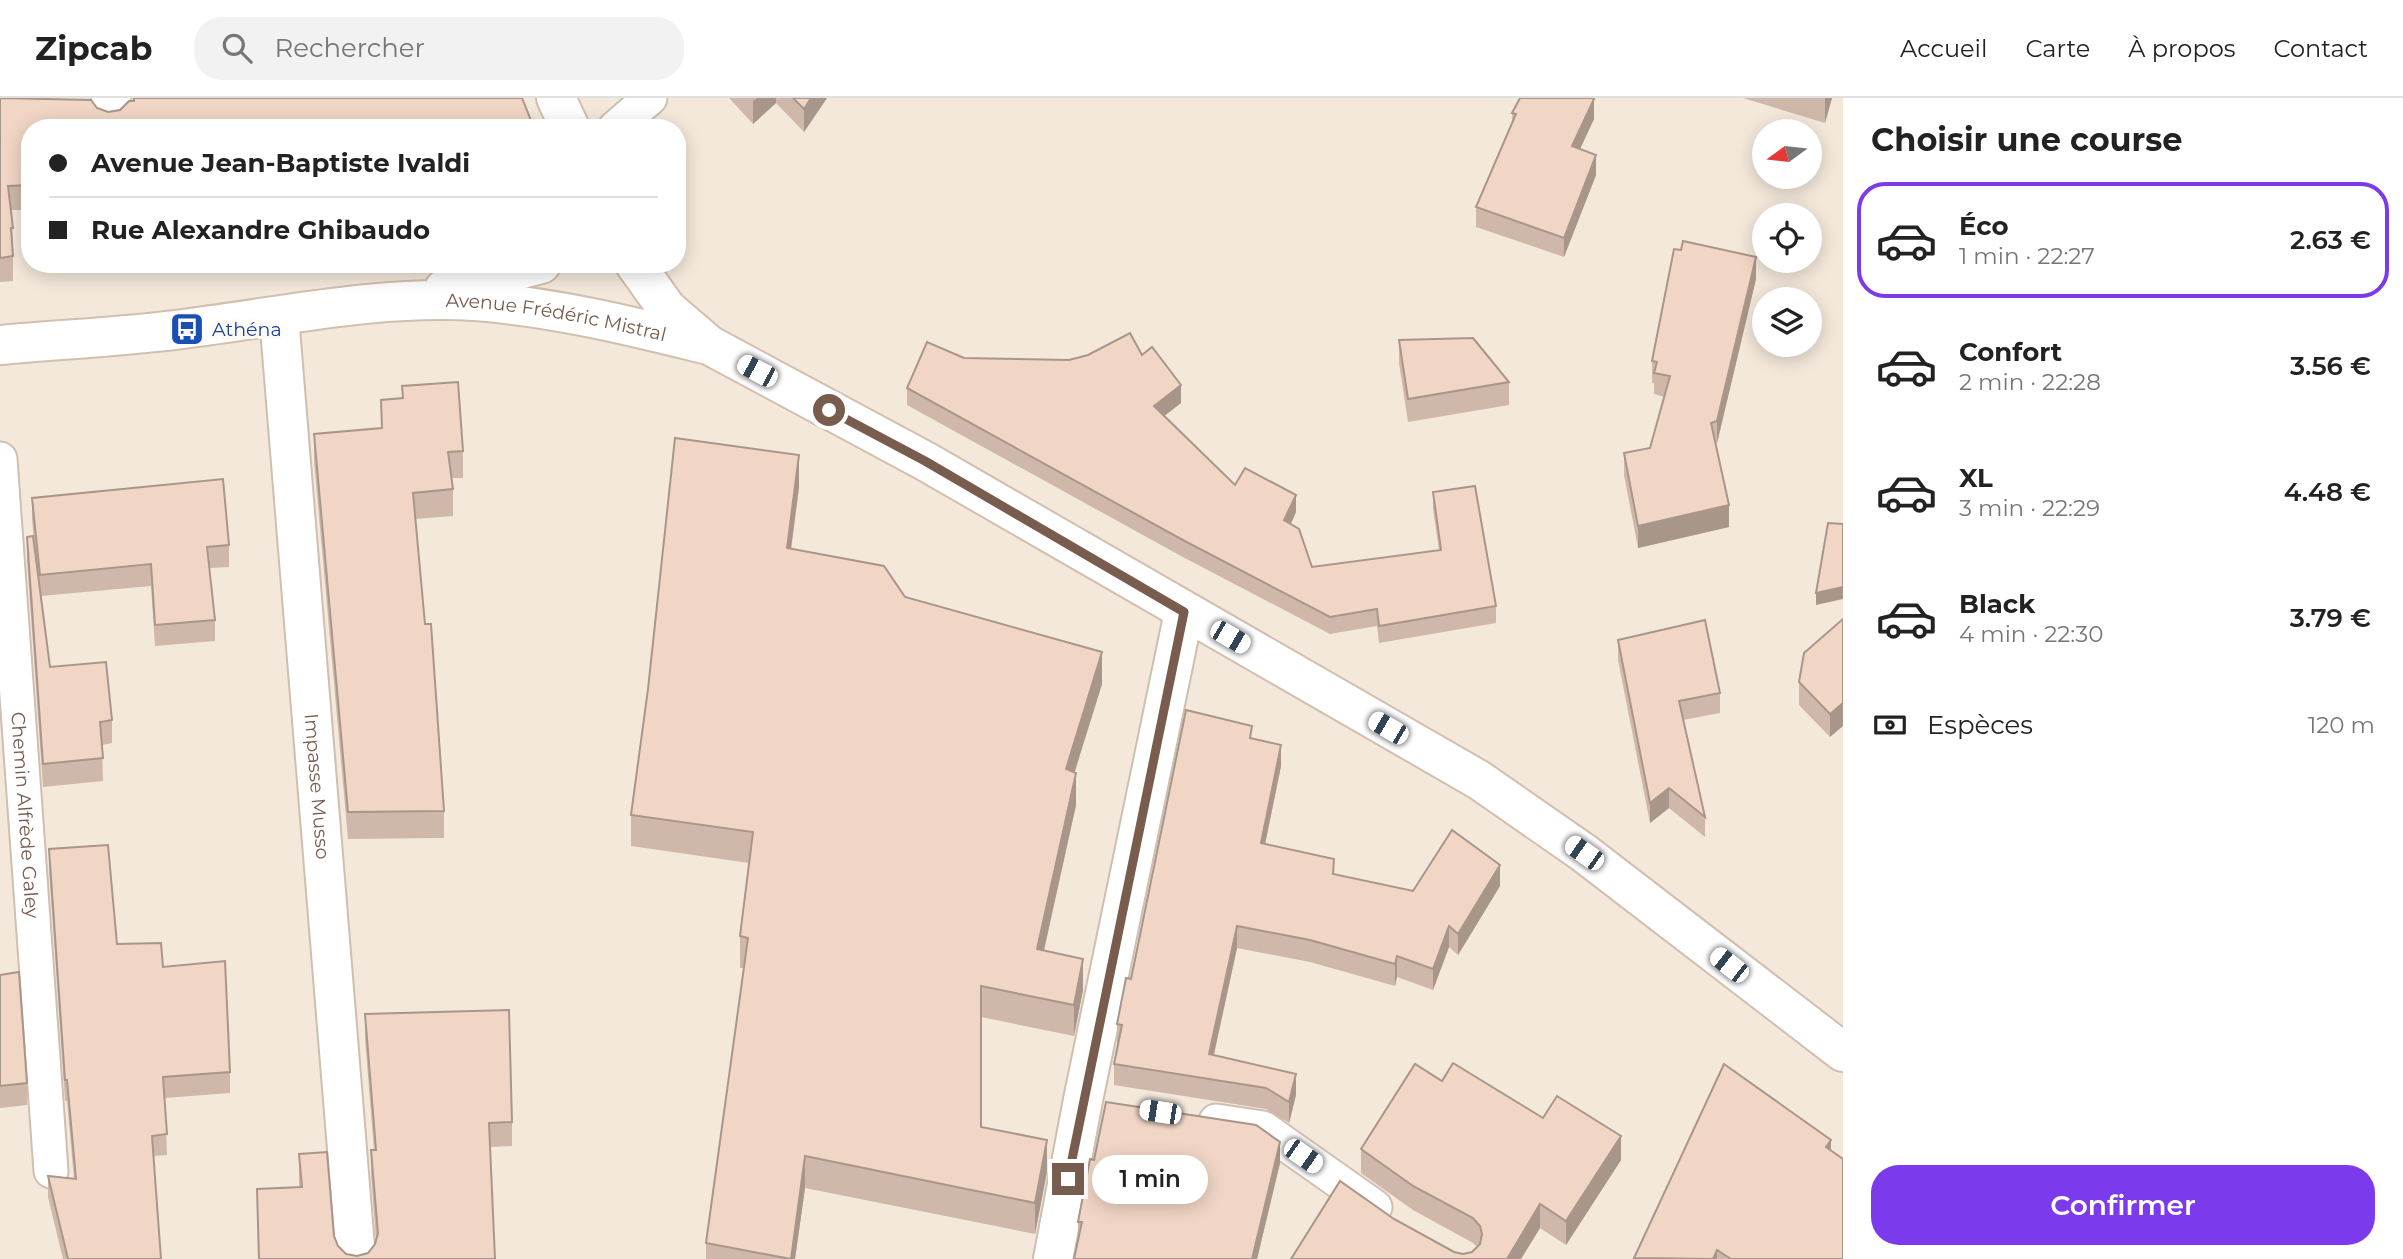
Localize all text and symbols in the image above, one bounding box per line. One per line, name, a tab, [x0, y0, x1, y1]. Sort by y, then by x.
search box	[194, 17, 684, 80]
text: Zipcab	[35, 28, 152, 68]
icon: search	[218, 29, 256, 67]
text: Rechercher	[274, 32, 425, 64]
text: Accueil	[1900, 34, 1987, 63]
text: Carte	[2025, 34, 2090, 63]
text: À propos	[2128, 34, 2235, 63]
text: Contact	[2273, 34, 2368, 63]
north arrow	[1752, 119, 1822, 189]
map controls	[1752, 119, 1822, 357]
text: Choisir une course	[1871, 120, 2183, 159]
text: Avenue Jean-Baptiste Ivaldi	[91, 147, 470, 179]
button: locate	[1752, 203, 1822, 273]
icon: car	[1875, 209, 1938, 272]
text: Éco	[1959, 210, 2009, 242]
text: Rue Alexandre Ghibaudo	[91, 214, 430, 246]
text: 2.63 €	[2290, 224, 2371, 256]
text: 1 min · 22:27	[1959, 242, 2095, 270]
button: layers	[1752, 287, 1822, 357]
street label: Avenue Frédéric Mistral	[445, 288, 669, 346]
bus stop icon: Athéna	[168, 310, 206, 348]
place label: Athéna	[212, 318, 282, 341]
icon: car	[1875, 335, 1938, 398]
text: Confort	[1959, 336, 2062, 368]
text: 3.56 €	[2290, 350, 2371, 382]
car	[734, 352, 781, 390]
text: 2 min · 22:28	[1959, 368, 2101, 396]
route start	[813, 394, 845, 426]
icon: car	[1875, 461, 1938, 524]
text: XL	[1959, 462, 1993, 494]
text: 4.48 €	[2284, 476, 2371, 508]
text: 3 min · 22:29	[1959, 494, 2100, 522]
icon: car	[1875, 587, 1938, 650]
text: Black	[1959, 588, 2035, 620]
text: 3.79 €	[2290, 602, 2371, 634]
car	[1207, 617, 1254, 657]
text: 4 min · 22:30	[1959, 620, 2103, 648]
icon: cash	[1871, 706, 1909, 744]
car	[1365, 708, 1412, 748]
text: Espèces	[1927, 709, 2033, 741]
street label: Chemin Alfrède Galey	[7, 711, 44, 920]
text: 120 m	[2308, 711, 2375, 739]
street label: Impasse Musso	[300, 713, 335, 860]
car	[1561, 832, 1608, 874]
car	[1706, 944, 1753, 986]
car	[1138, 1098, 1183, 1126]
car	[1280, 1135, 1327, 1177]
callout: 1 min	[1092, 1154, 1208, 1204]
route end	[1052, 1163, 1084, 1195]
text: 1 min	[1119, 1165, 1181, 1193]
button: Confirmer	[1871, 1165, 2375, 1245]

